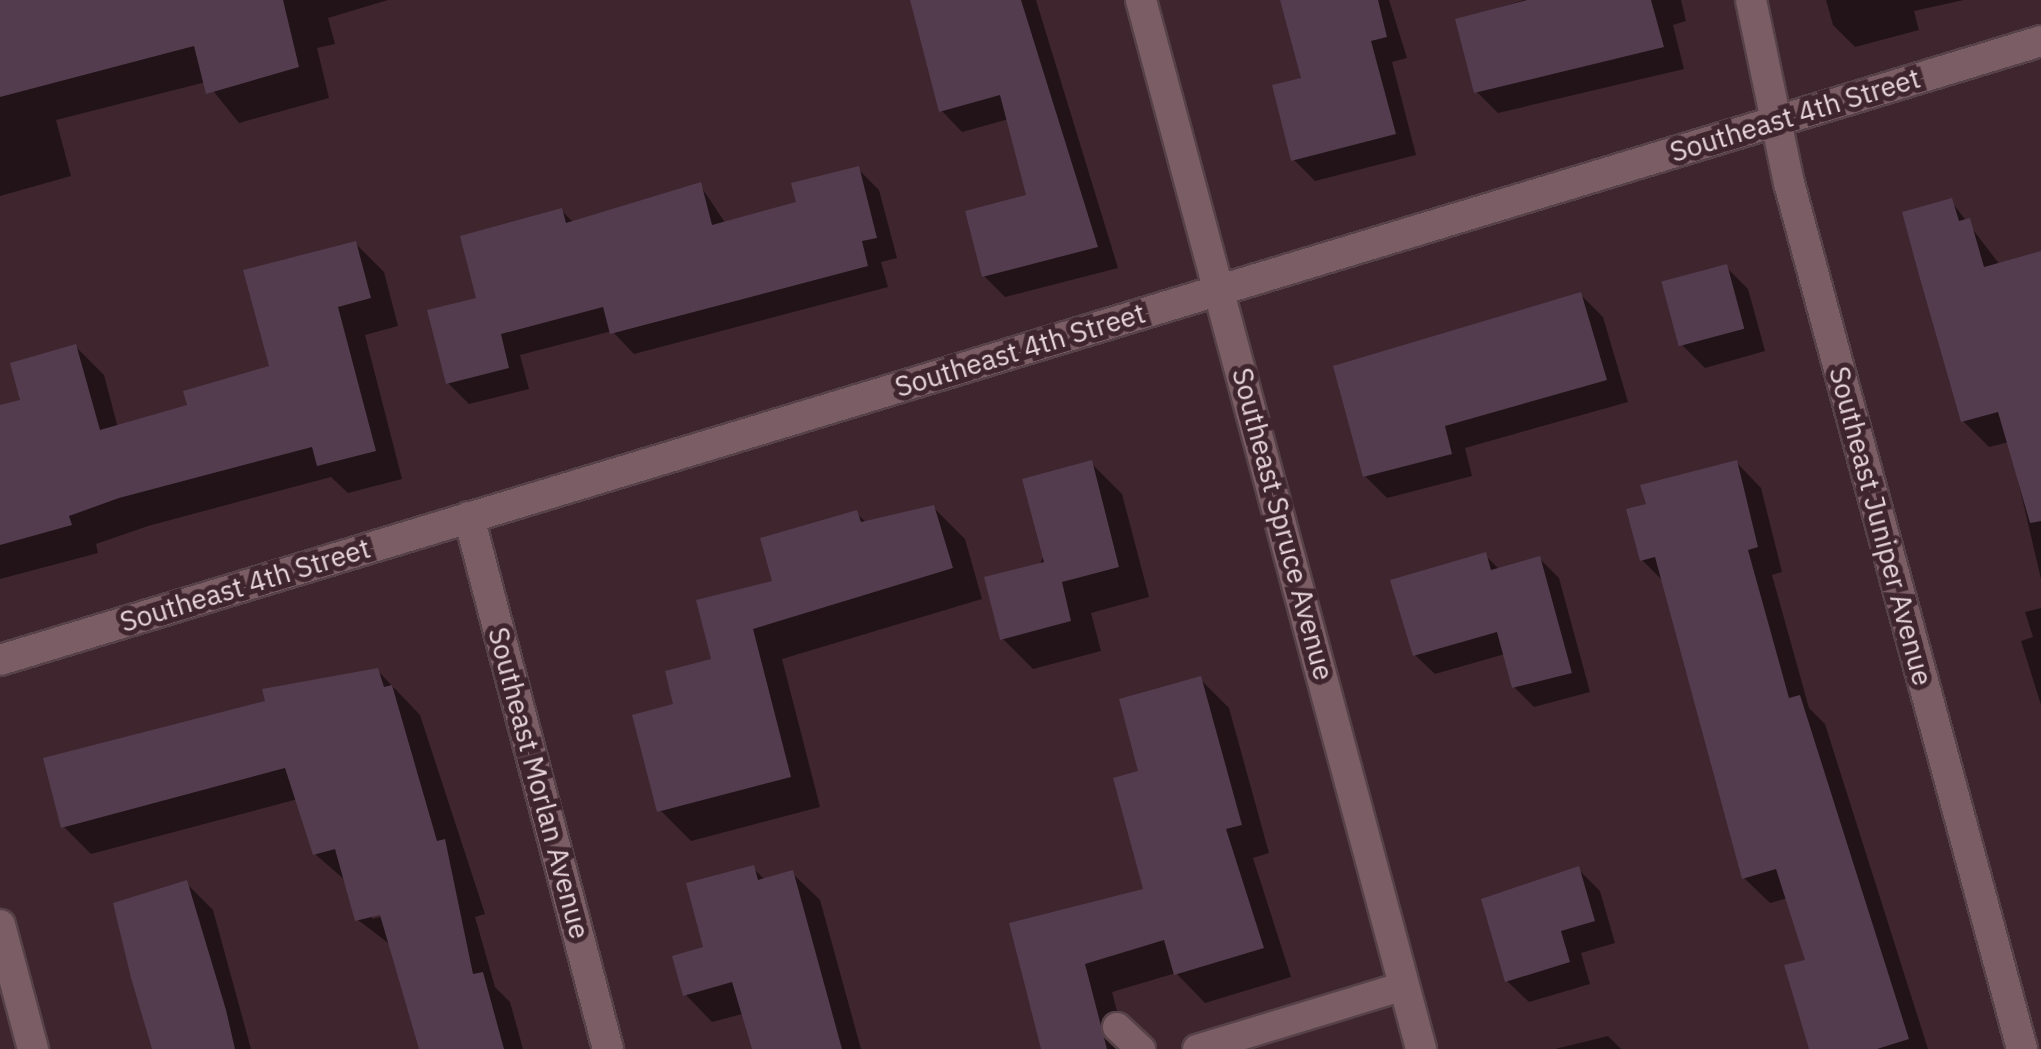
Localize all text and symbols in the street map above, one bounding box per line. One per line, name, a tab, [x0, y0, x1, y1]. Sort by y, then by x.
street label: Southeast 4th Street	[1666, 61, 1924, 169]
street label: Southeast 4th Street	[891, 296, 1149, 404]
street label: Southeast Juniper Avenue	[1822, 363, 1940, 689]
street label: Southeast Spruce Avenue	[1225, 364, 1341, 684]
street label: Southeast 4th Street	[116, 531, 374, 639]
street label: Southeast Morlan Avenue	[481, 624, 597, 942]

